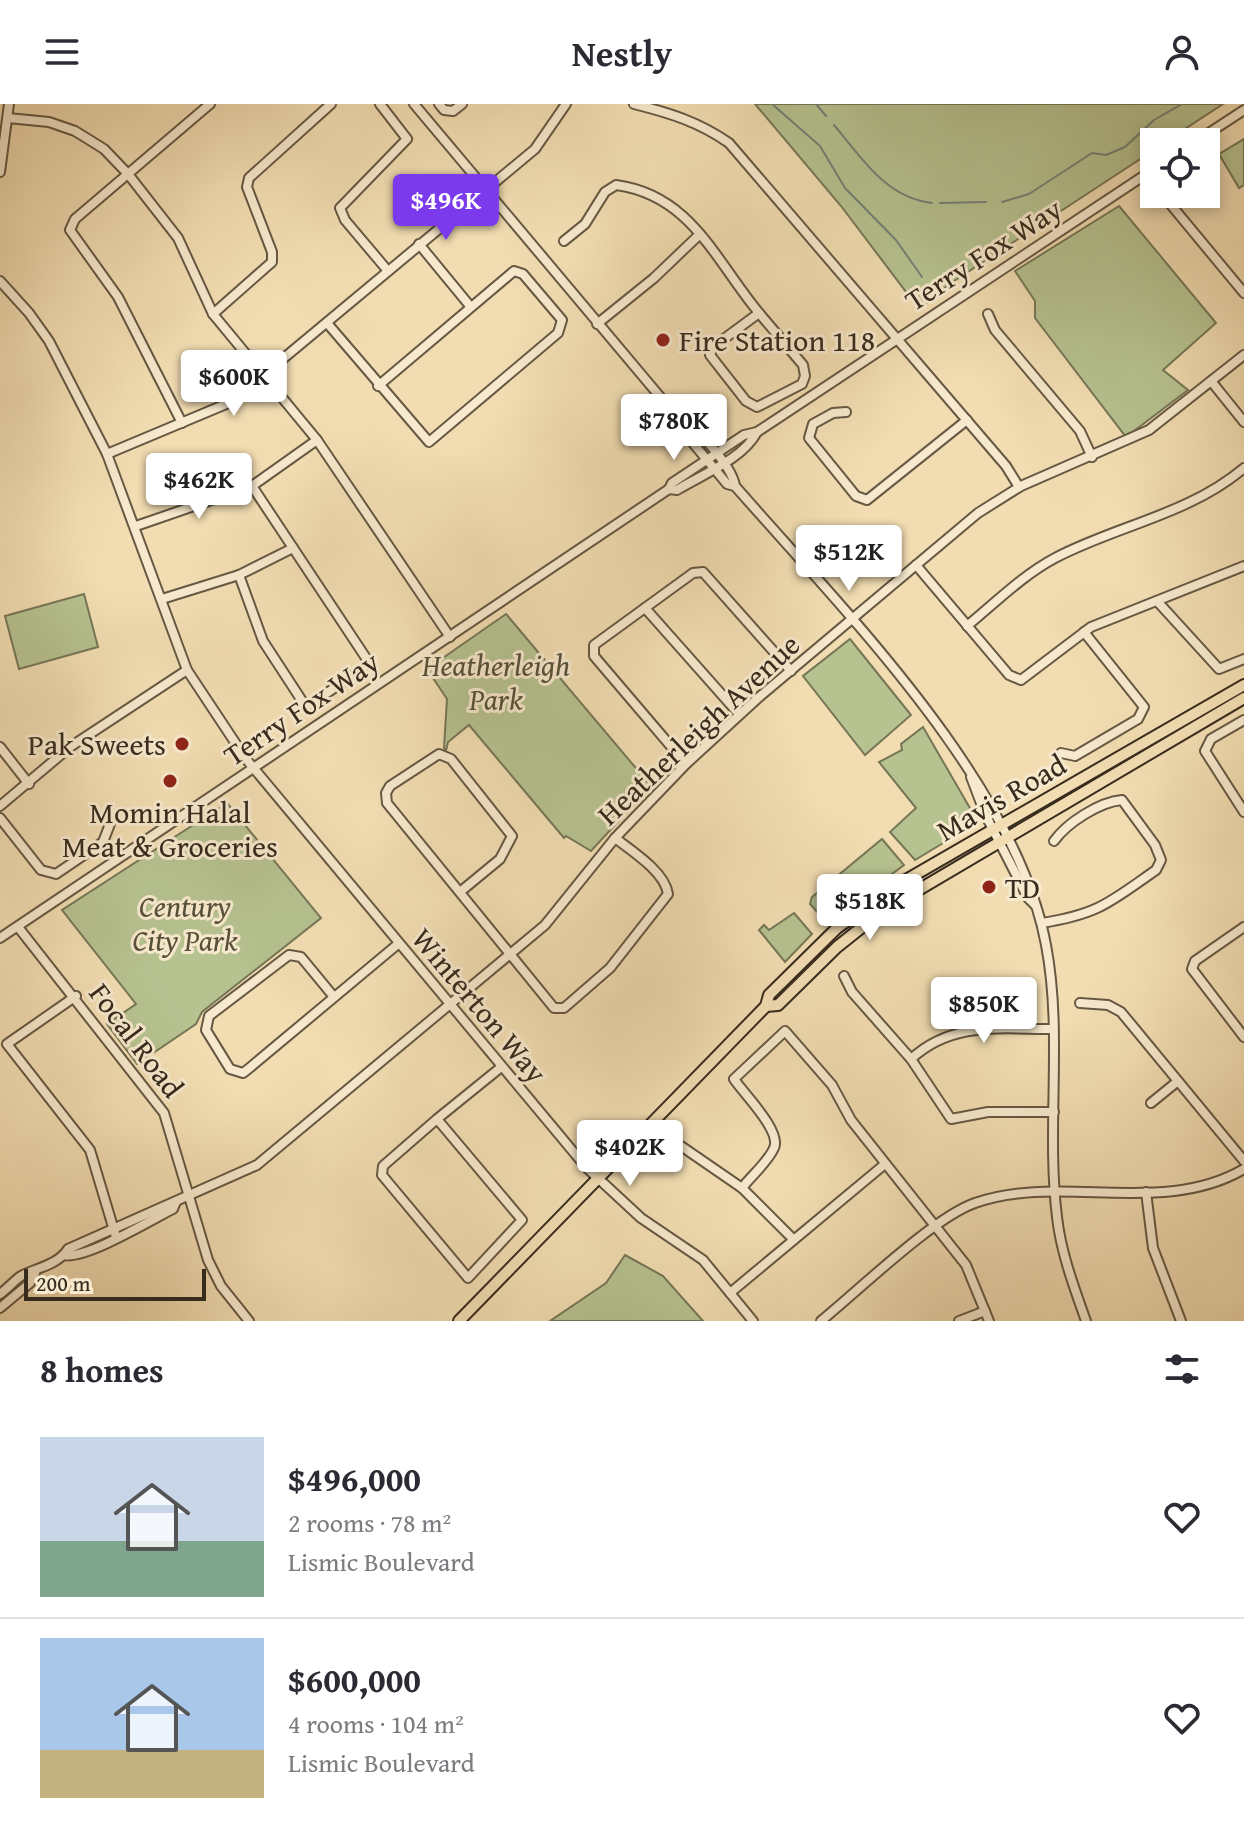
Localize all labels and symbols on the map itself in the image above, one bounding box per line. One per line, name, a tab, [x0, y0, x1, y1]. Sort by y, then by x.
pin: $496K	[390, 174, 502, 242]
street label: Terry Fox Way	[896, 187, 1070, 321]
place label: Fire Station 118	[679, 318, 875, 362]
marker: Fire Station 118	[654, 331, 672, 349]
pin: $600K	[178, 350, 290, 418]
pin: $780K	[618, 394, 730, 462]
pin: $462K	[143, 453, 255, 521]
pin: $512K	[793, 525, 905, 593]
street label: Heatherleigh Avenue	[587, 623, 809, 835]
street label: Terry Fox Way	[214, 640, 388, 776]
park label: Heatherleigh Park	[421, 643, 570, 721]
place label: Pak Sweets	[28, 722, 166, 766]
marker: Pak Sweets	[173, 735, 191, 753]
street label: Mavis Road	[928, 742, 1074, 852]
marker: Momin Halal Meat & Groceries	[161, 772, 179, 790]
place label: Momin Halal Meat & Groceries	[62, 790, 278, 868]
place label: TD	[1005, 865, 1040, 909]
pin: $518K	[814, 874, 926, 942]
marker: TD	[980, 878, 998, 896]
park label: Century City Park	[132, 884, 238, 962]
street label: Winterton Way	[402, 918, 558, 1092]
street label: Focal Road	[79, 973, 195, 1107]
pin: $850K	[928, 977, 1040, 1045]
pin: $402K	[574, 1120, 686, 1188]
scale bar	[24, 1265, 206, 1301]

